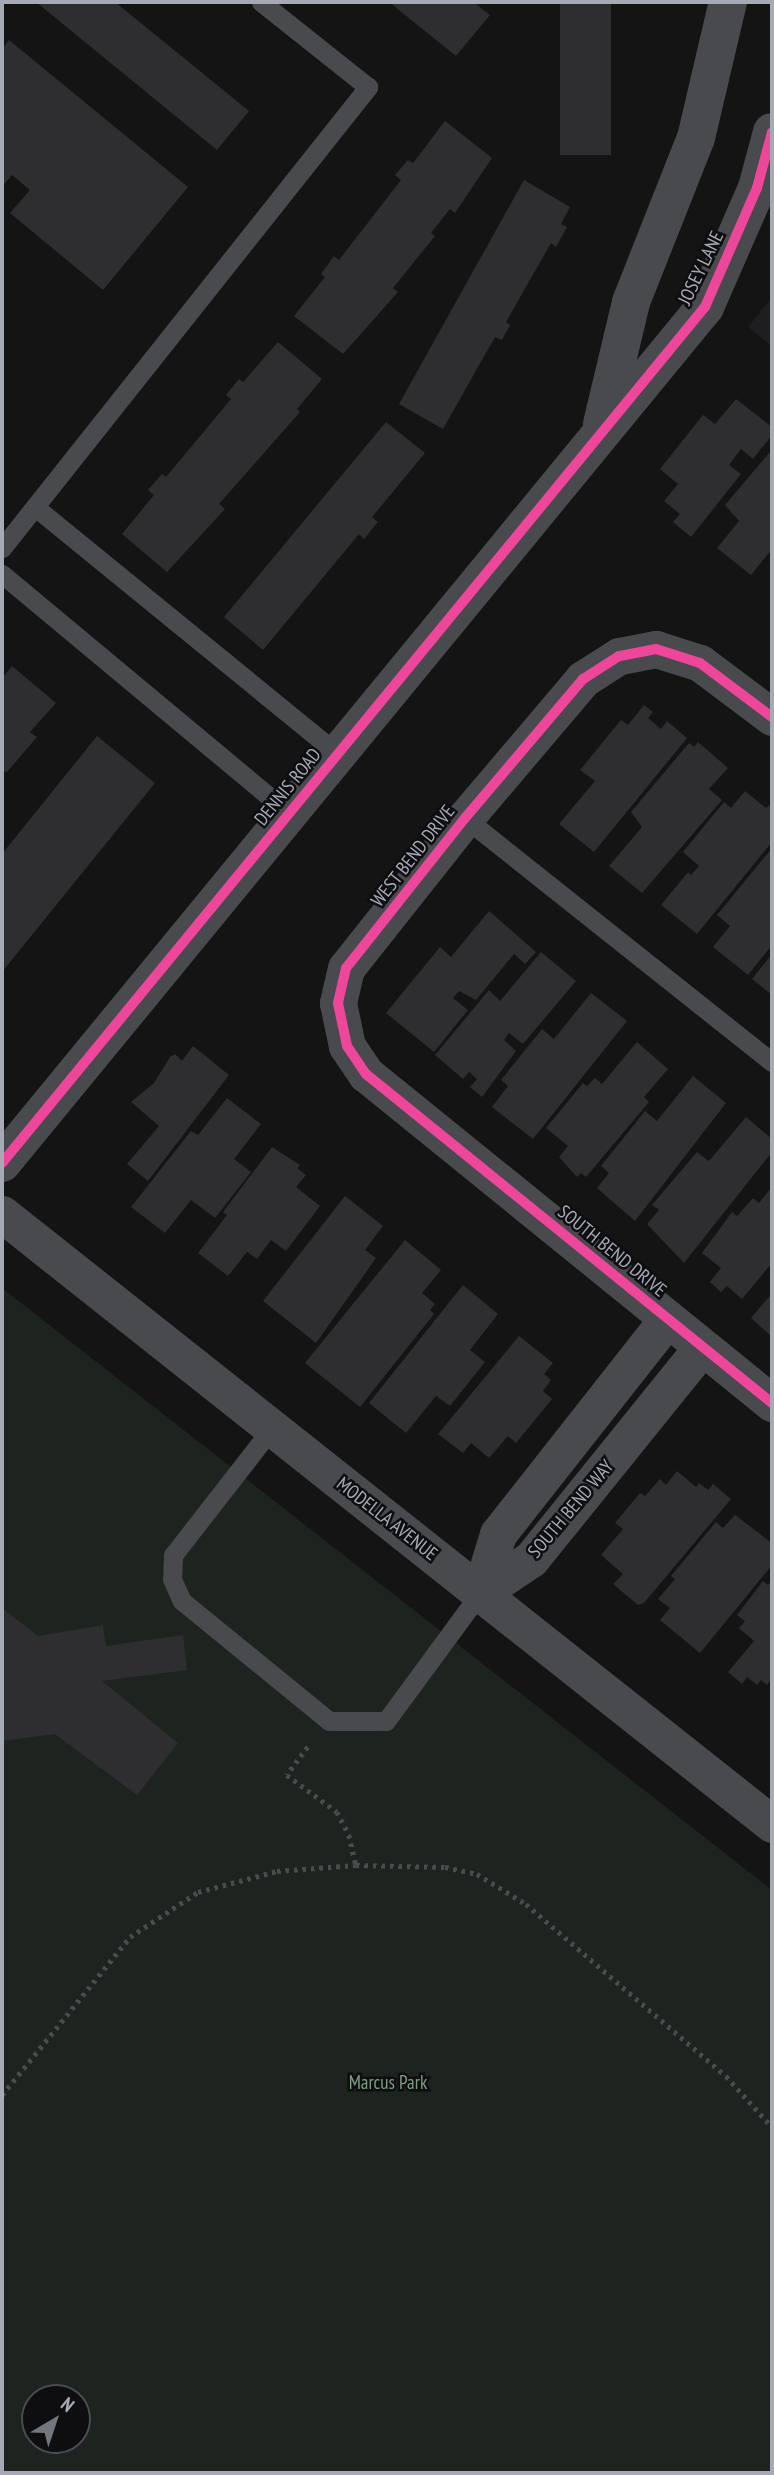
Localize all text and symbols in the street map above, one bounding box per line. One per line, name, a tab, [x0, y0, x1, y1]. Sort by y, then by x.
street label: JOSEY LANE	[673, 227, 729, 309]
street label: DENNIS ROAD	[250, 744, 326, 830]
street label: WEST BEND DRIVE	[366, 800, 460, 912]
street label: SOUTH BEND DRIVE	[553, 1200, 671, 1302]
street label: SOUTH BEND WAY	[523, 1455, 619, 1563]
street label: MODELLA AVENUE	[332, 1472, 442, 1566]
park label: Marcus Park	[349, 2072, 427, 2094]
north arrow	[21, 2384, 91, 2454]
text: N	[56, 2392, 79, 2417]

